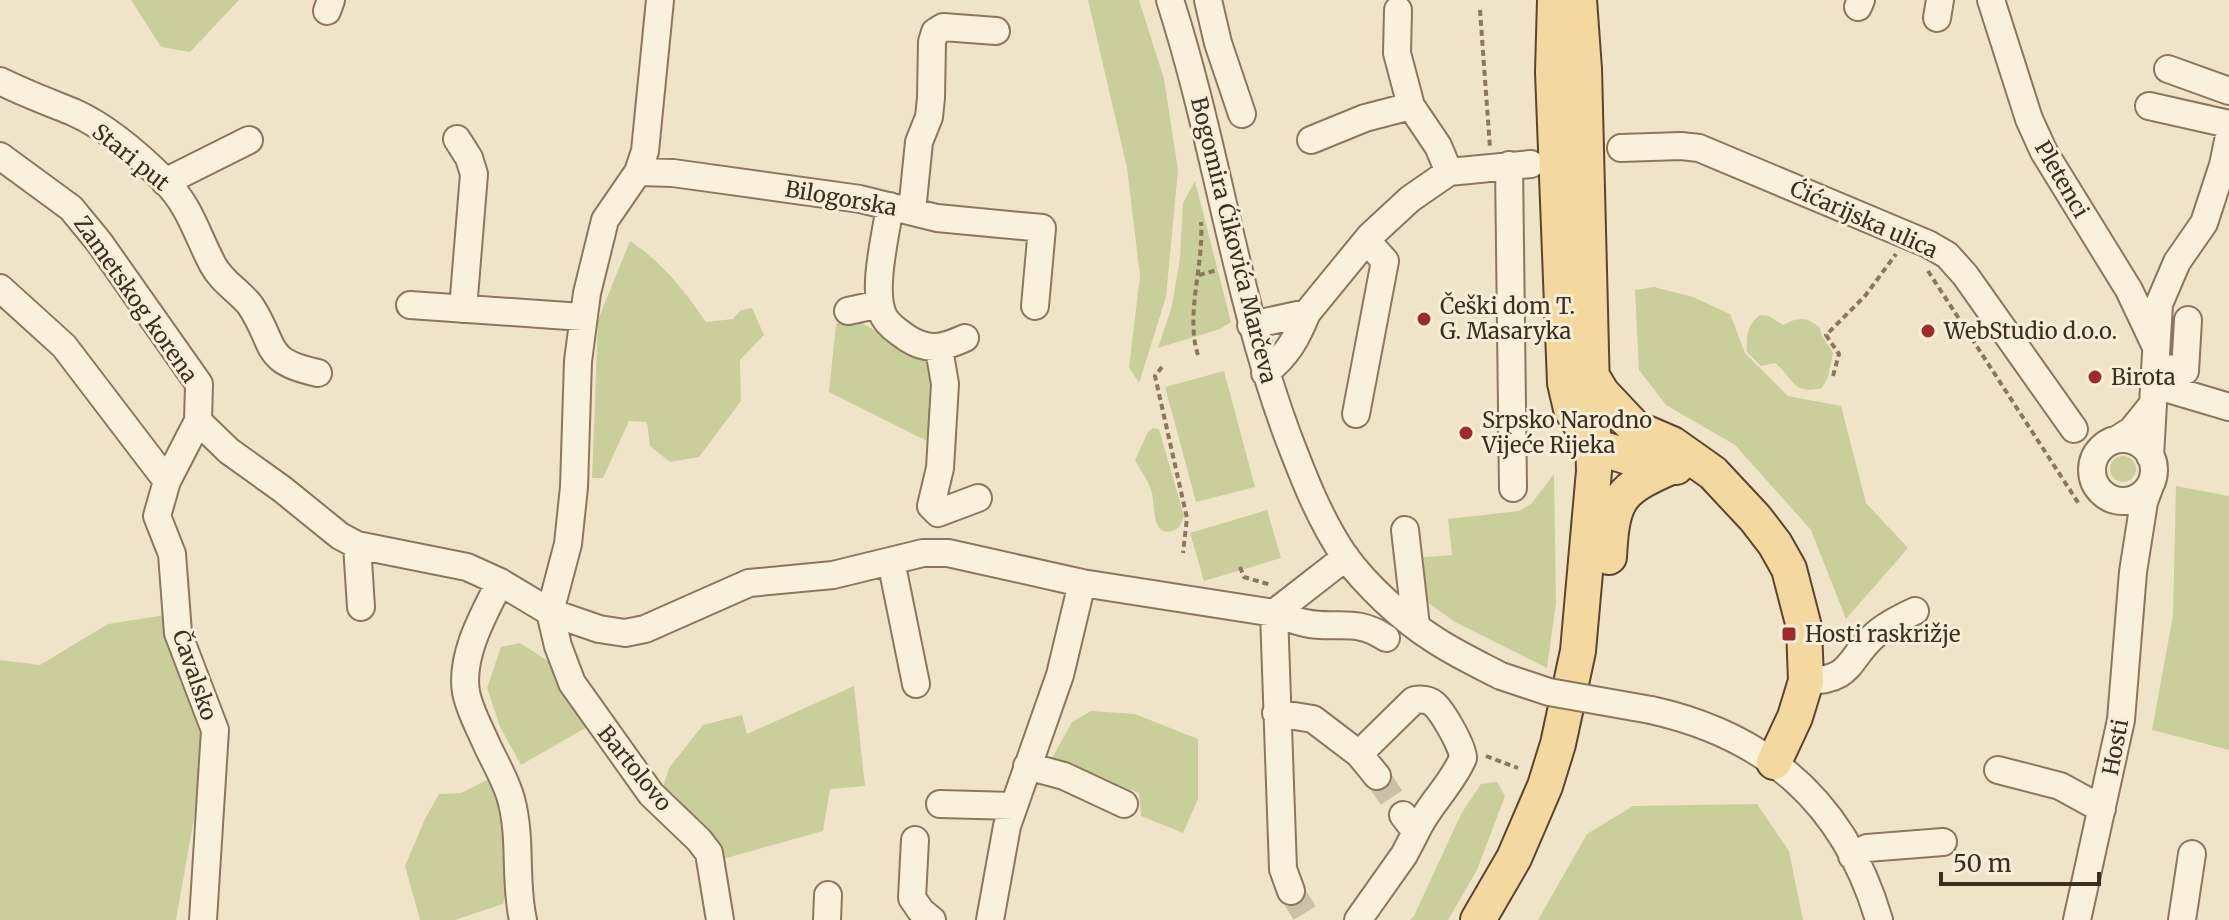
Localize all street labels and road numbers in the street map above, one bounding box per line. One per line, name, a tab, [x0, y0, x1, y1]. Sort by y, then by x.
street label: Bogomira Ćikovića Marčeva	[1185, 94, 1284, 386]
street label: Stari put	[87, 117, 176, 197]
street label: Pletenci	[2029, 135, 2095, 223]
street label: Ćićarijska ulica	[1786, 173, 1943, 264]
street label: Bilogorska	[783, 174, 899, 222]
street label: Zametskog korena	[68, 210, 204, 388]
street label: Čavalsko	[166, 626, 225, 724]
street label: Hosti	[2096, 716, 2134, 778]
street label: Bartolovo	[592, 719, 678, 817]

